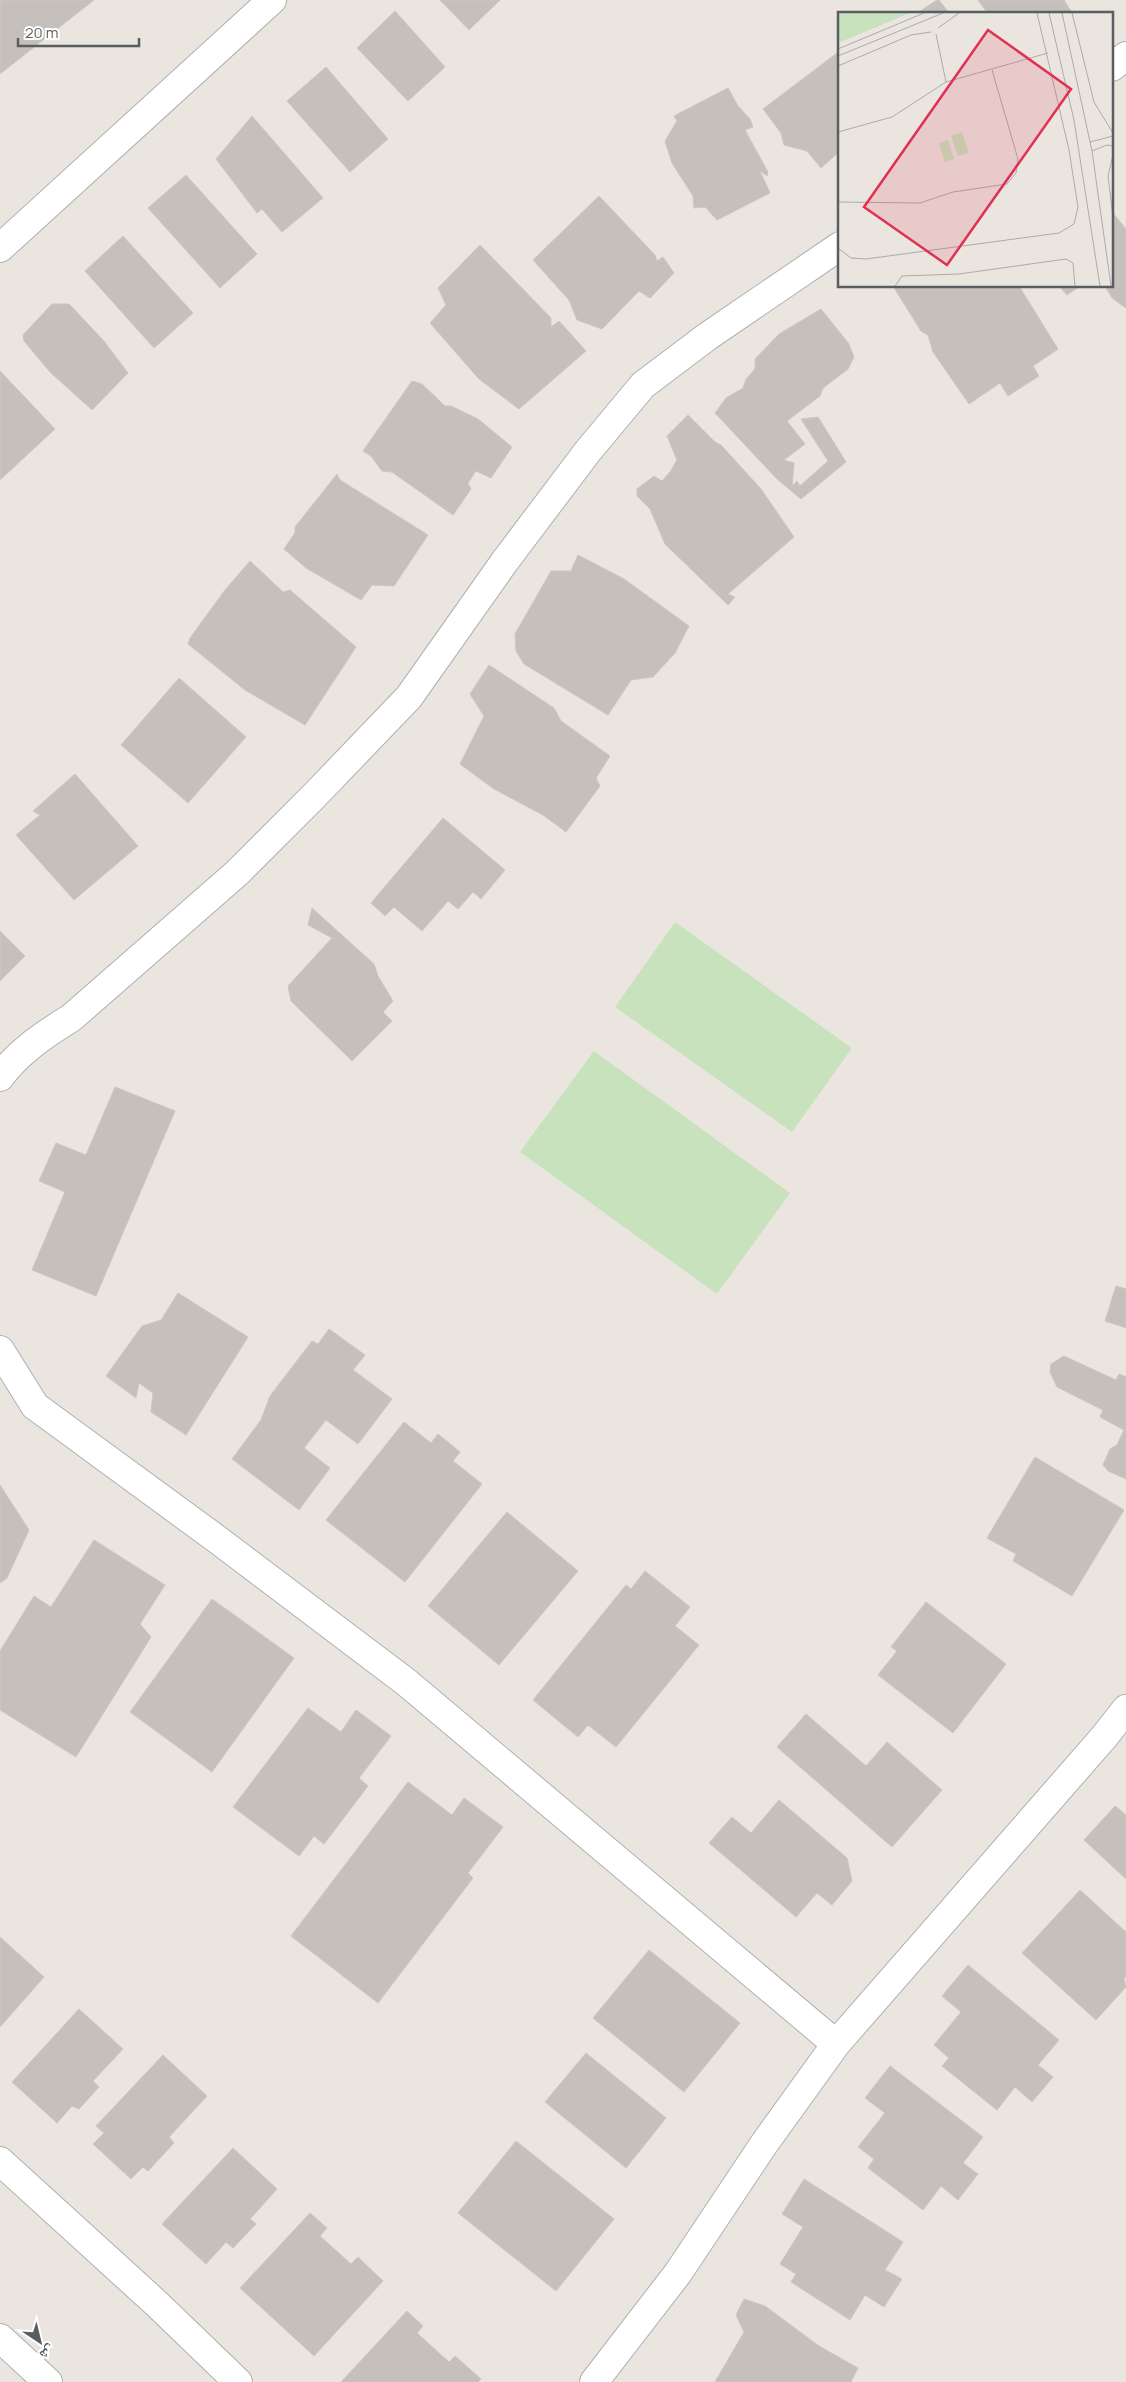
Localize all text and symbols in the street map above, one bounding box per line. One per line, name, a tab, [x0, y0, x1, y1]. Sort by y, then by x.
inset map	[838, 12, 1114, 288]
scale bar	[18, 15, 139, 47]
text: 20 m	[25, 22, 58, 43]
north arrow	[15, 2317, 65, 2367]
text: ش	[36, 2341, 59, 2365]

